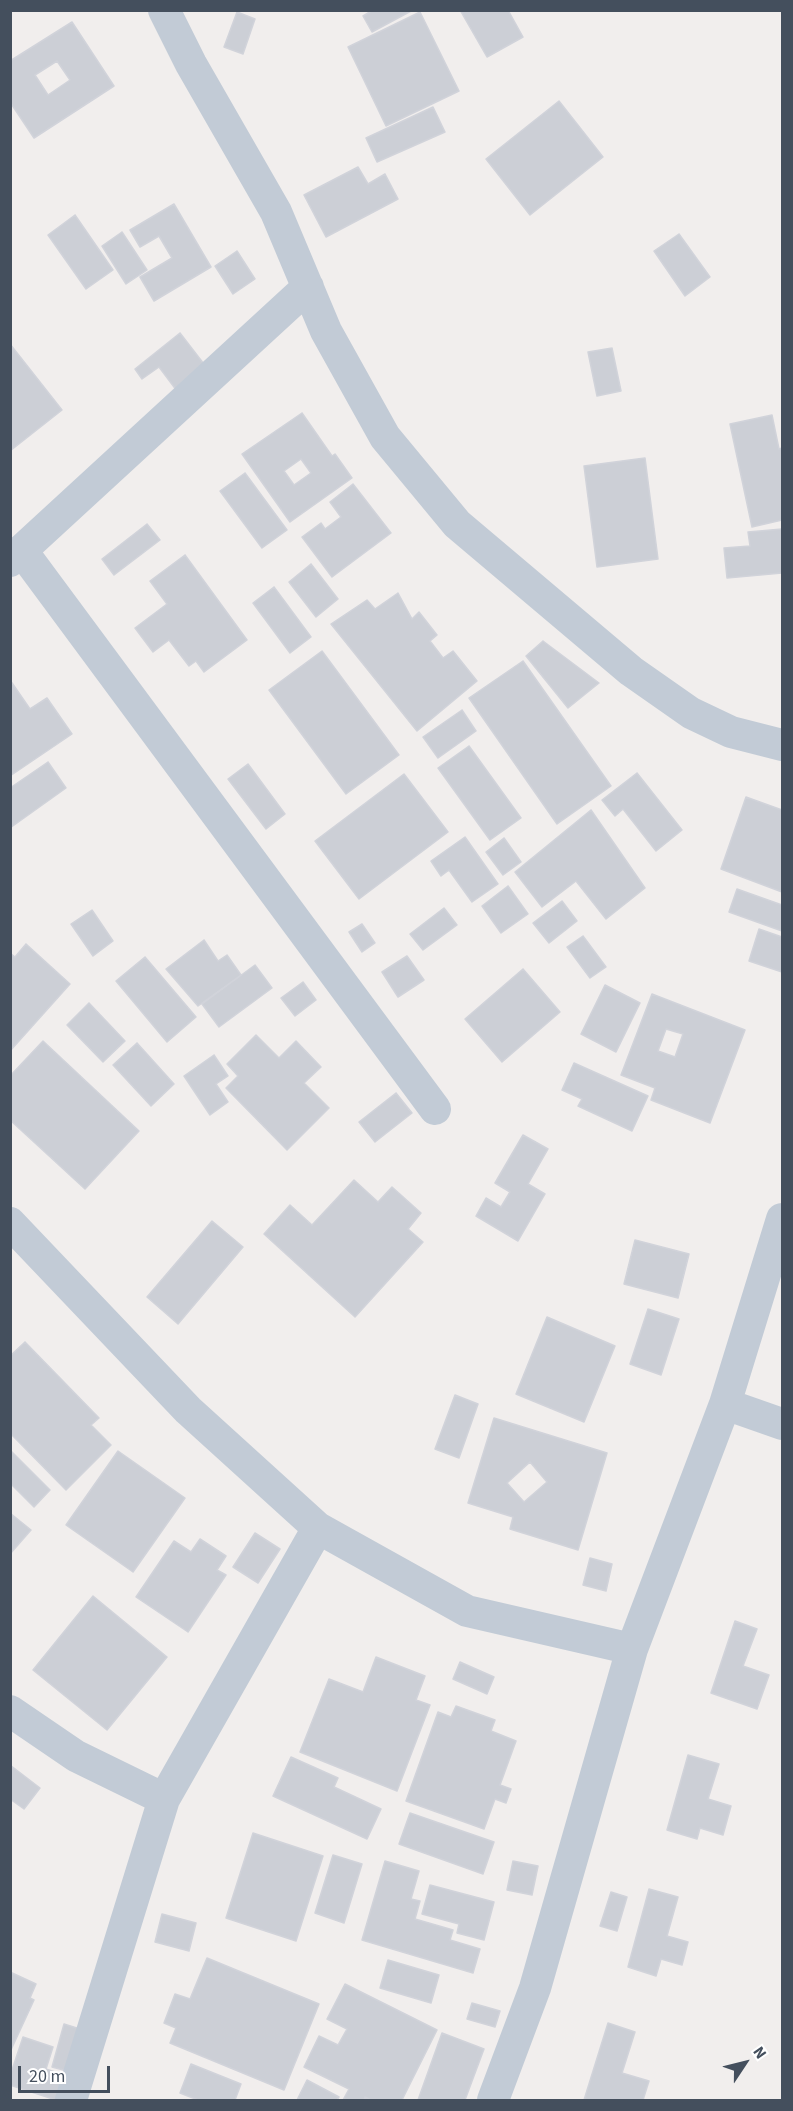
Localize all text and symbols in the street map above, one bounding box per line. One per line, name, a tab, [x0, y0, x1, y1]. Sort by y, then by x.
north arrow	[715, 2033, 775, 2093]
text: N	[748, 2042, 772, 2063]
scale bar	[21, 2054, 112, 2092]
text: 20 m	[29, 2064, 65, 2089]

